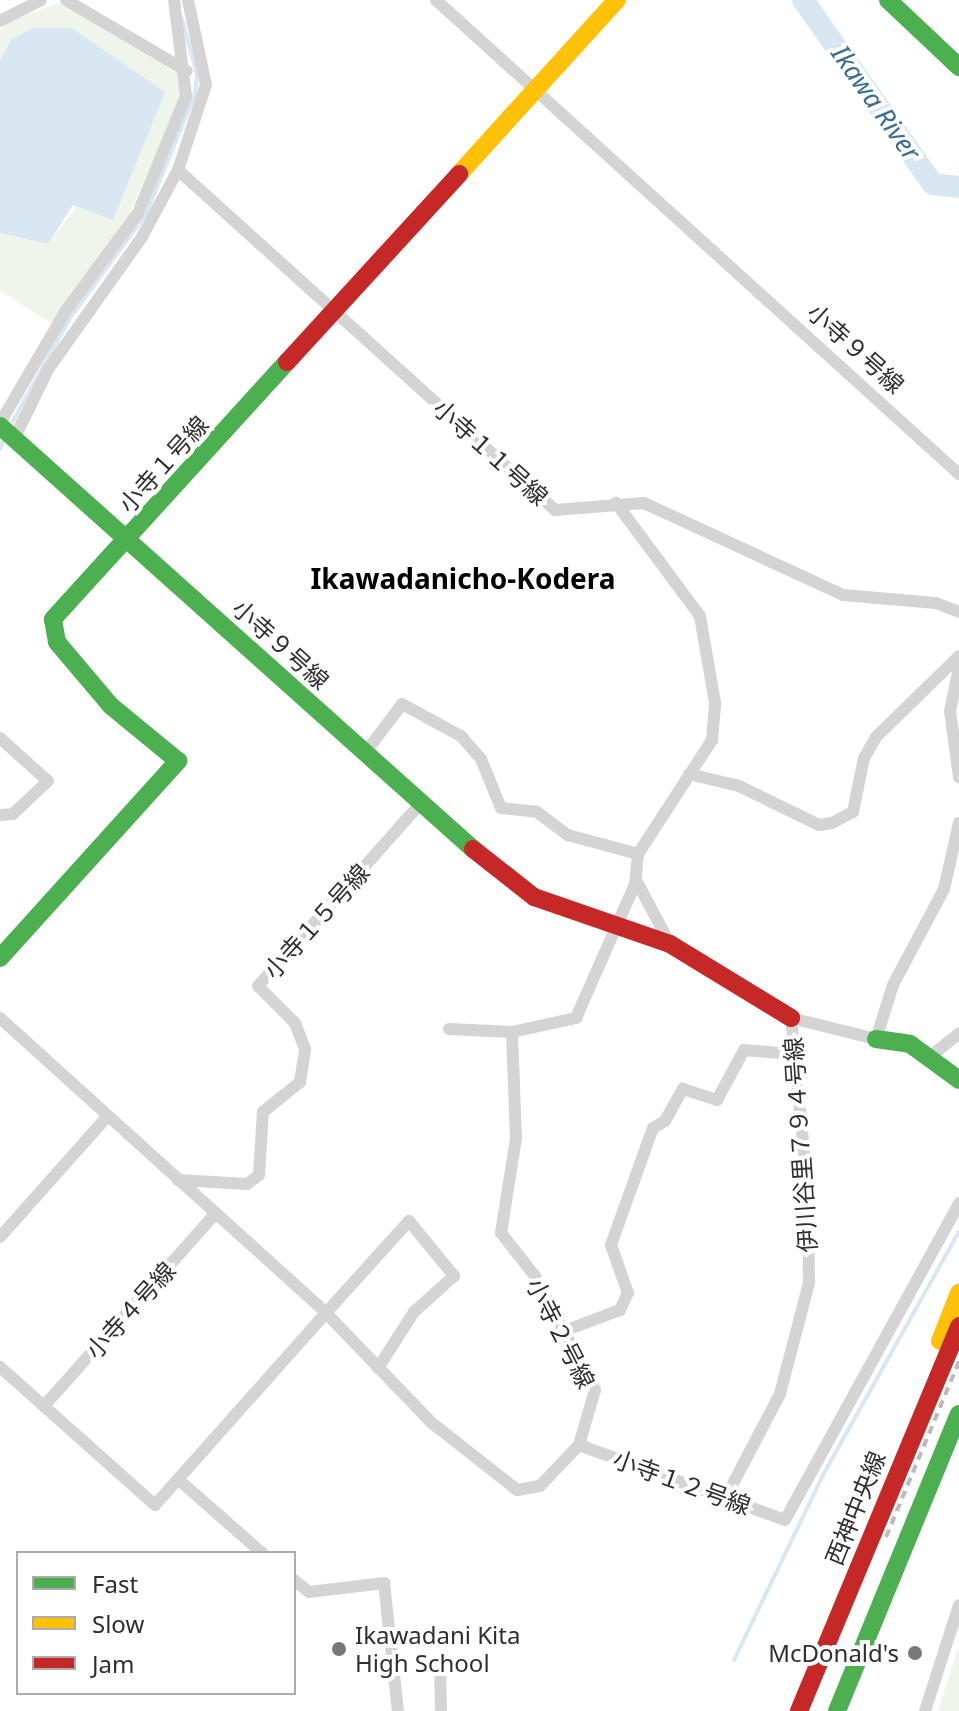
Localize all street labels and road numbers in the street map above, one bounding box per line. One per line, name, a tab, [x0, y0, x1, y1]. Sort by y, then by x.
street label: 小寺９号線	[802, 297, 910, 399]
street label: 小寺１１号線	[428, 393, 554, 511]
street label: 小寺１号線	[112, 410, 214, 518]
street label: 小寺９号線	[227, 593, 335, 695]
street label: 小寺１５号線	[257, 858, 375, 984]
street label: 伊川谷里７９４号線	[778, 1036, 822, 1254]
street label: 小寺４号線	[79, 1256, 181, 1364]
street label: 小寺２号線	[521, 1273, 601, 1393]
street label: 小寺１２号線	[609, 1444, 755, 1520]
street label: 西神中央線	[819, 1447, 891, 1569]

